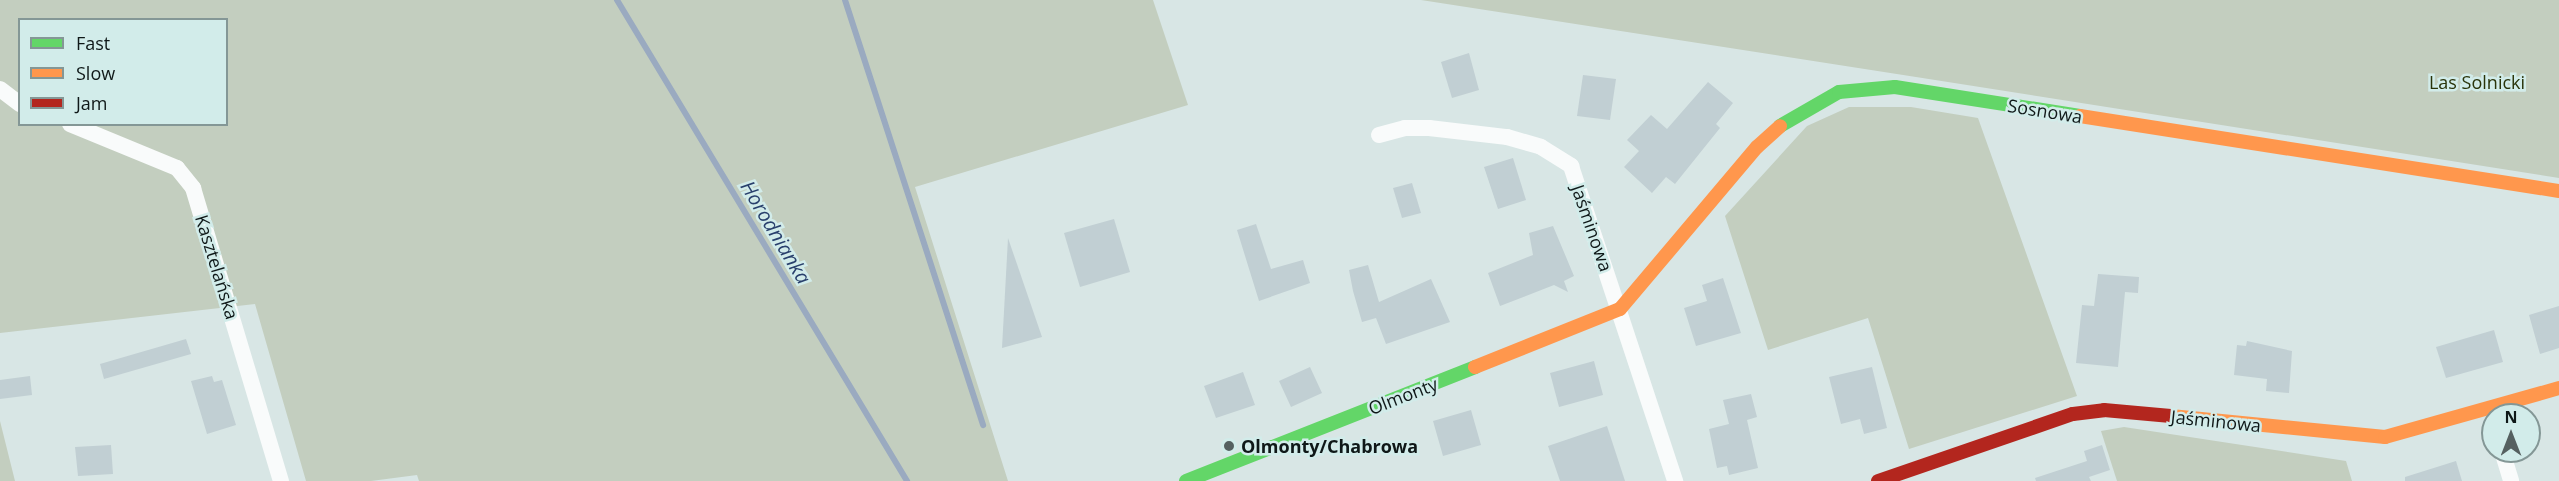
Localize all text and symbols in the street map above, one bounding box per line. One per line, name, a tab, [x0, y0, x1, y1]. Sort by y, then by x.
legend	[18, 18, 228, 126]
text: Fast	[76, 31, 110, 55]
text: Slow	[76, 61, 115, 85]
park label: Las Solnicki	[2429, 71, 2525, 93]
text: Jam	[76, 91, 108, 115]
street label: Sosnowa	[2006, 94, 2084, 128]
water label: Horodnianka	[736, 176, 816, 288]
street label: Jaśminowa	[1567, 182, 1617, 274]
street label: Kasztelańska	[191, 212, 243, 322]
street label: Olmonty	[1365, 373, 1441, 419]
north arrow	[2481, 403, 2541, 463]
street label: Jaśminowa	[2170, 406, 2262, 436]
text: N	[2504, 406, 2518, 428]
place label: Olmonty/Chabrowa	[1241, 435, 1418, 457]
marker: Olmonty/Chabrowa	[1222, 439, 1236, 453]

